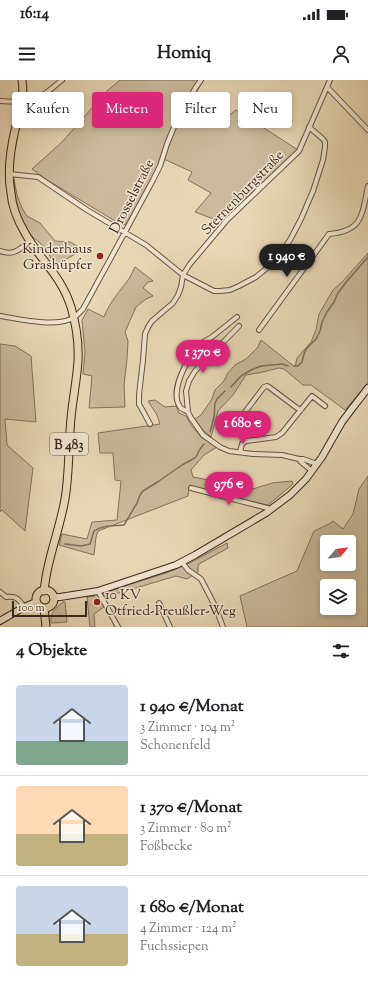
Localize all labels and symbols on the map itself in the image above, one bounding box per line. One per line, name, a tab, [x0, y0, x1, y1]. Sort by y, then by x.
street label: Sternenburgstraße	[198, 146, 289, 240]
street label: Drosselstraße	[105, 156, 160, 238]
place label: Kinderhaus Grashüpfer	[22, 240, 93, 276]
pin: 1 940 €	[250, 244, 324, 278]
marker: Kinderhaus Grashüpfer	[95, 251, 105, 261]
pin: 1 370 €	[166, 340, 240, 374]
pin: 1 680 €	[206, 411, 280, 445]
road number: B 483	[50, 433, 88, 455]
pin: 976 €	[201, 472, 257, 506]
north arrow	[320, 535, 356, 571]
place label: 10 KV Otfried-Preußler-Weg	[105, 586, 236, 622]
marker: 10 KV Otfried-Preußler-Weg	[92, 597, 102, 607]
scale bar	[12, 599, 87, 618]

